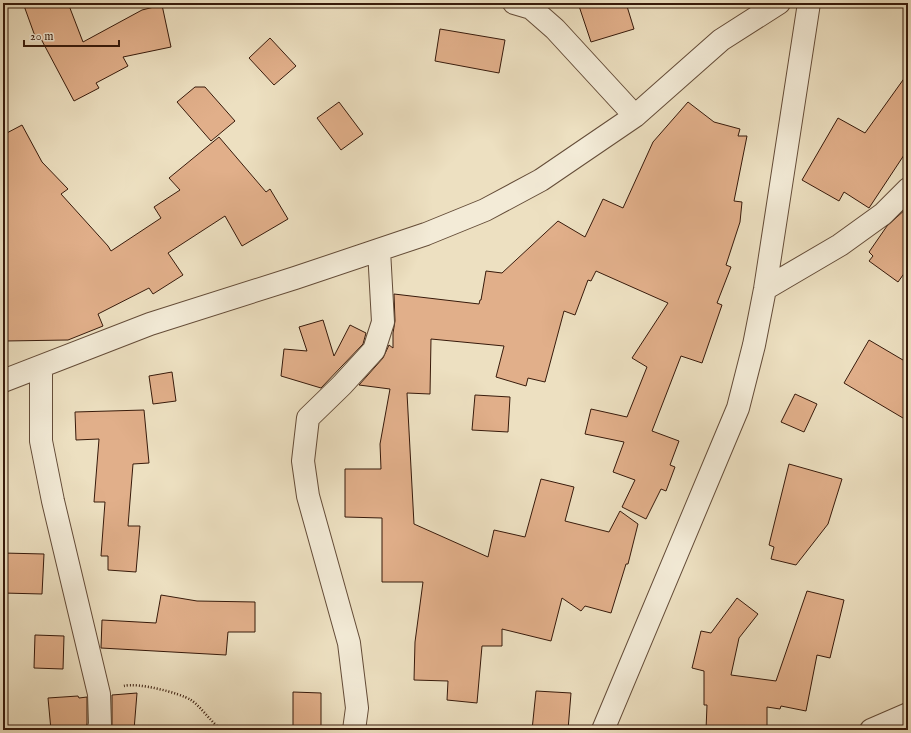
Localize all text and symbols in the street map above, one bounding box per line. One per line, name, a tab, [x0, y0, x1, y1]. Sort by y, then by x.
scale bar	[24, 22, 119, 48]
text: 20 m	[30, 29, 53, 44]

